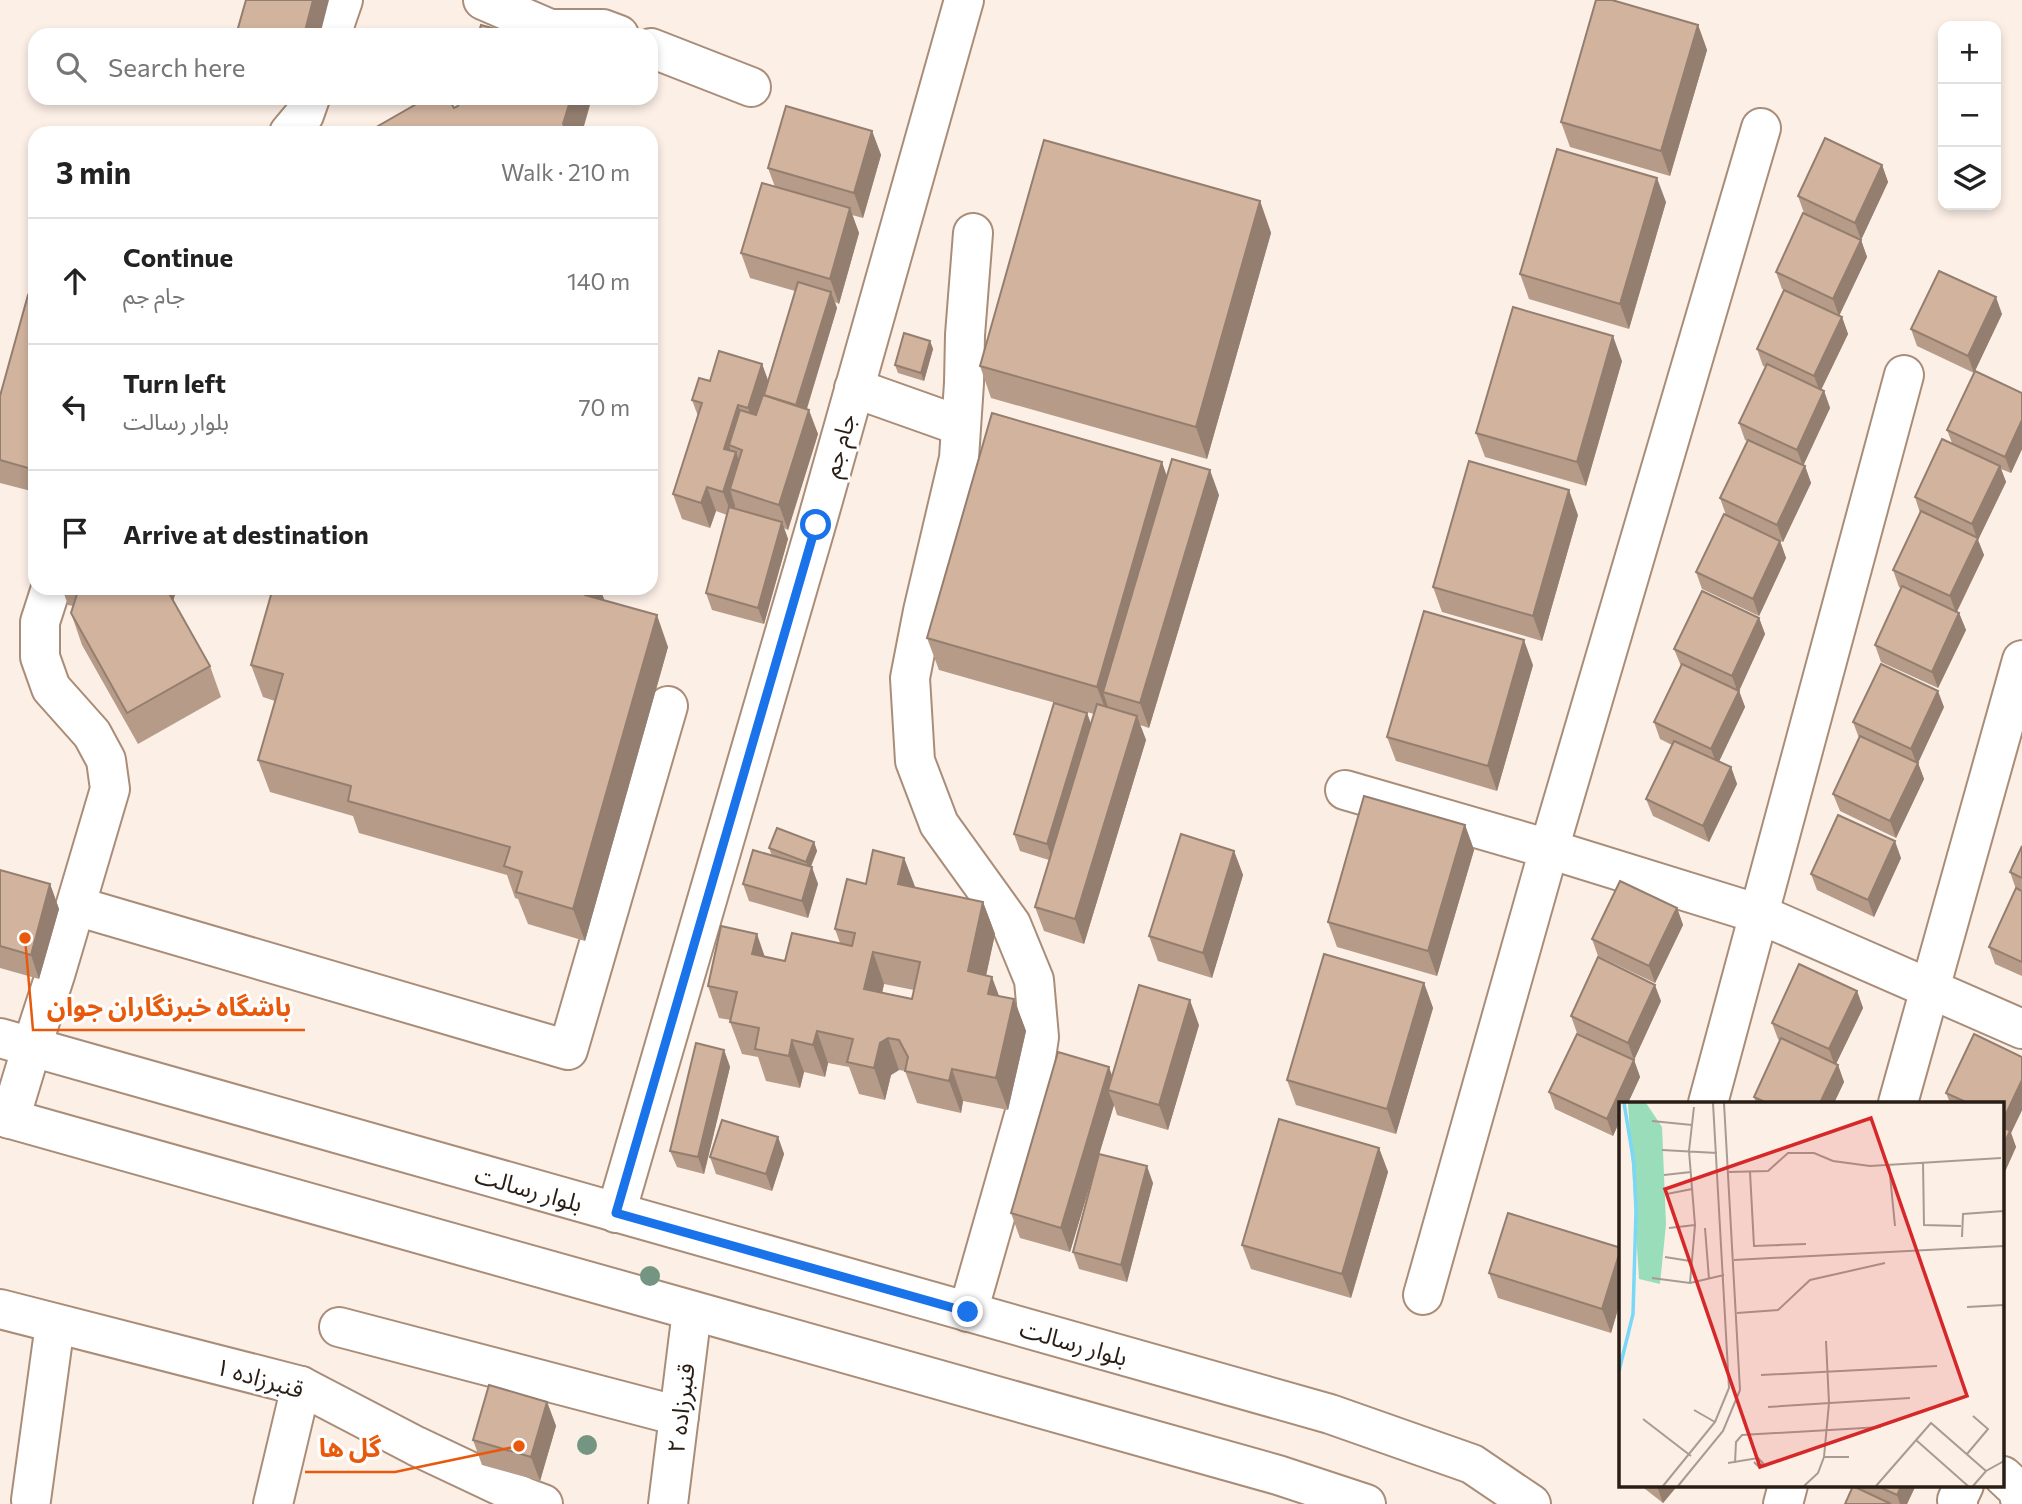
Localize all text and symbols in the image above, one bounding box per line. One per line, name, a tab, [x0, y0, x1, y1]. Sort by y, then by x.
map controls	[1938, 21, 2001, 210]
button: +	[1938, 21, 2001, 84]
search box	[28, 28, 658, 105]
icon: search	[52, 48, 90, 86]
text: Search here	[108, 51, 246, 82]
button: −	[1938, 84, 2001, 147]
button: layers	[1938, 147, 2001, 210]
text: 3 min	[56, 153, 131, 190]
text: Walk · 210 m	[501, 158, 630, 186]
text: Continue	[123, 241, 233, 272]
icon: ahead	[56, 262, 94, 300]
text: 140 m	[567, 267, 630, 295]
text: جام جم	[123, 281, 185, 309]
text: Turn left	[123, 367, 226, 398]
icon: left	[56, 388, 94, 426]
text: 70 m	[578, 393, 630, 421]
text: بلوار رسالت	[123, 407, 229, 435]
street label: جام جم	[815, 410, 866, 482]
route start	[800, 509, 831, 540]
icon: arrive	[56, 514, 94, 552]
text: Arrive at destination	[123, 518, 369, 549]
callout: باشگاه خبرنگاران جوان	[33, 983, 305, 1030]
text: باشگاه خبرنگاران جوان	[47, 990, 291, 1022]
inset map	[1619, 1102, 2004, 1486]
street label: بلوار رسالت	[472, 1159, 586, 1218]
route end	[952, 1296, 983, 1327]
street label: بلوار رسالت	[1017, 1313, 1131, 1372]
street label: قنبرزاده ۱	[212, 1351, 307, 1404]
street label: قنبرزاده ۲	[660, 1362, 701, 1455]
callout: گل ها	[305, 1425, 395, 1472]
text: گل ها	[319, 1431, 382, 1463]

